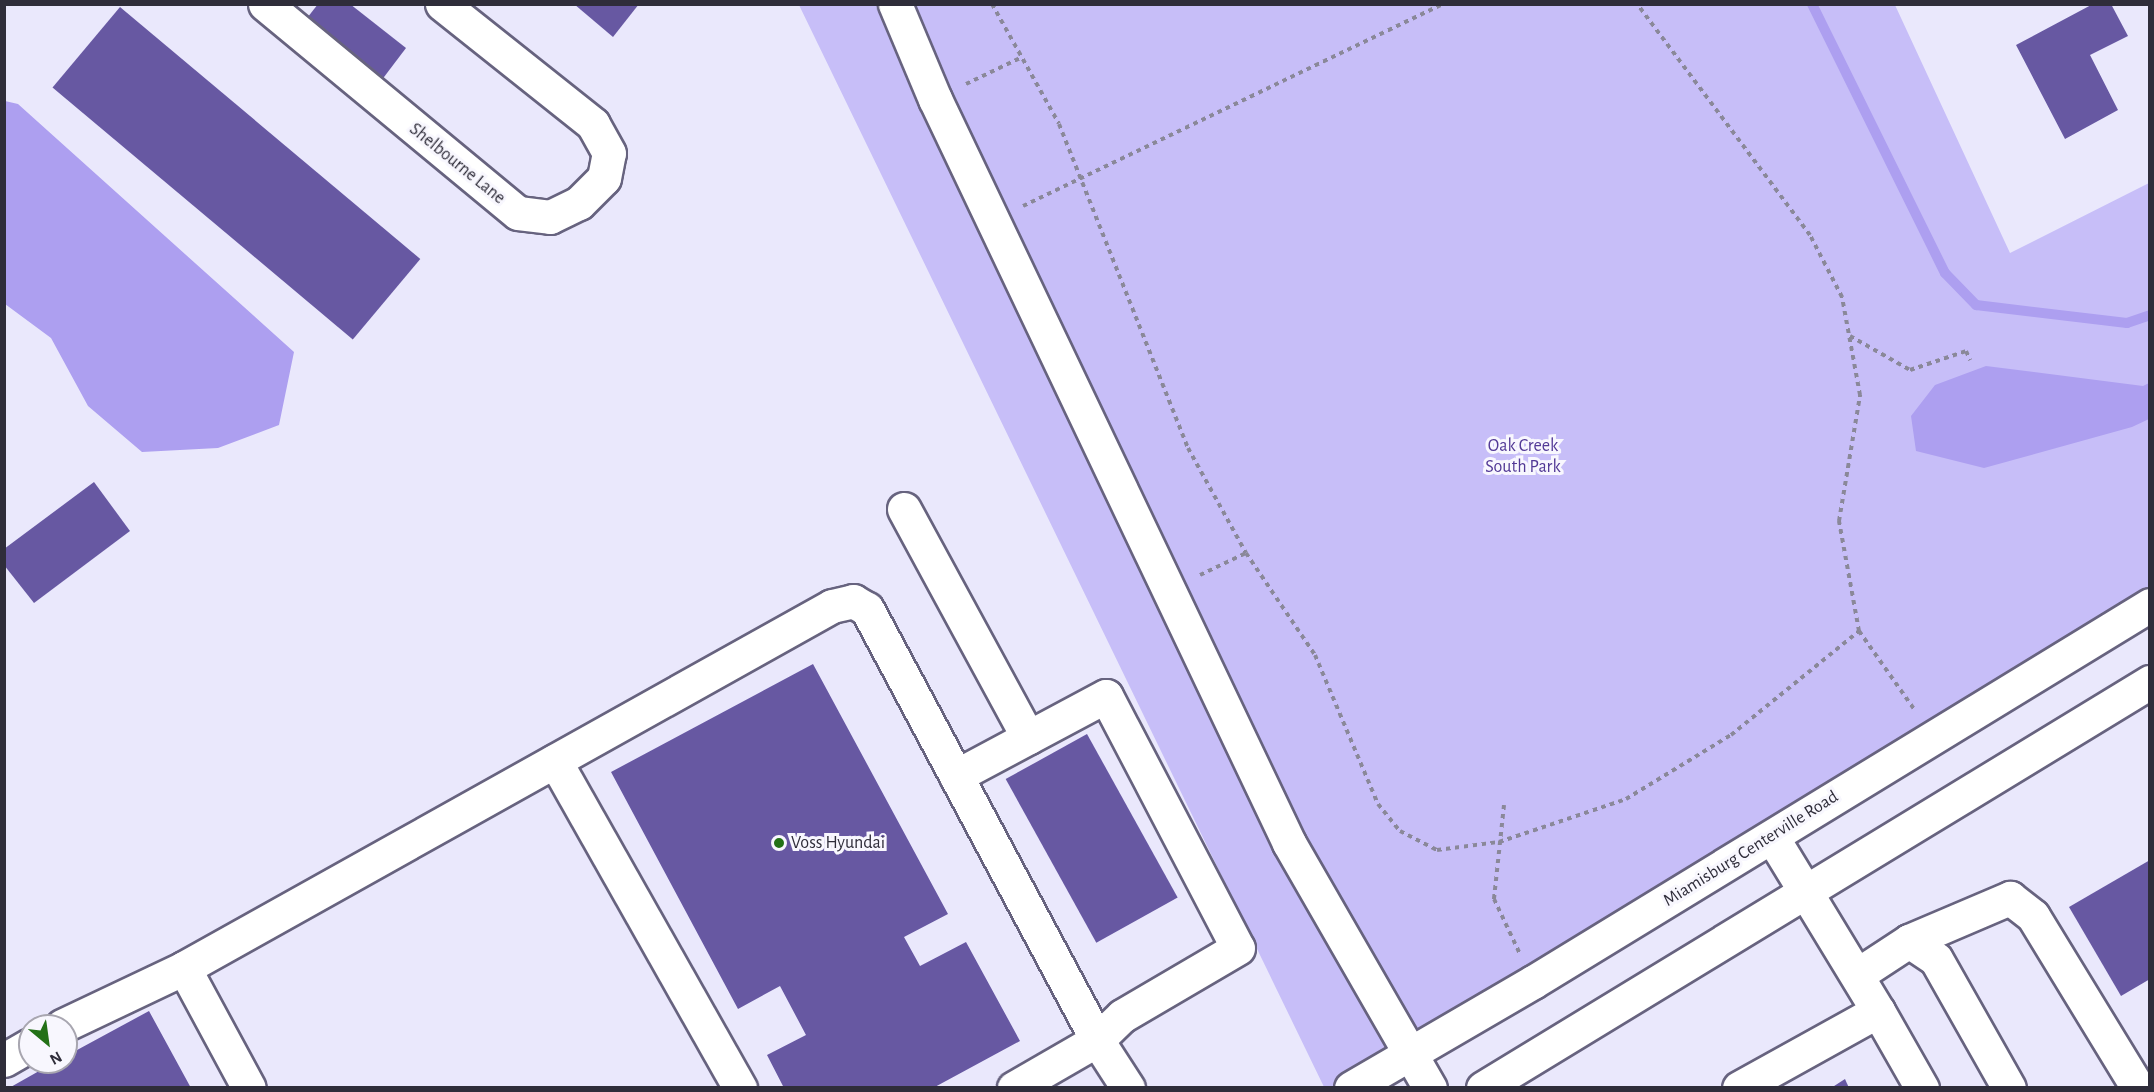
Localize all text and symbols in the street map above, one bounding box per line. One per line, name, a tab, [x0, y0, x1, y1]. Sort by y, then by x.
street label: Shelbourne Lane	[405, 119, 509, 209]
park label: Oak Creek South Park	[1485, 436, 1561, 478]
street label: Miamisburg Centerville Road	[1660, 786, 1842, 912]
place label: Voss Hyundai	[791, 832, 885, 854]
marker: Voss Hyundai	[772, 836, 786, 850]
north arrow	[18, 1014, 78, 1074]
text: N	[47, 1048, 65, 1068]

